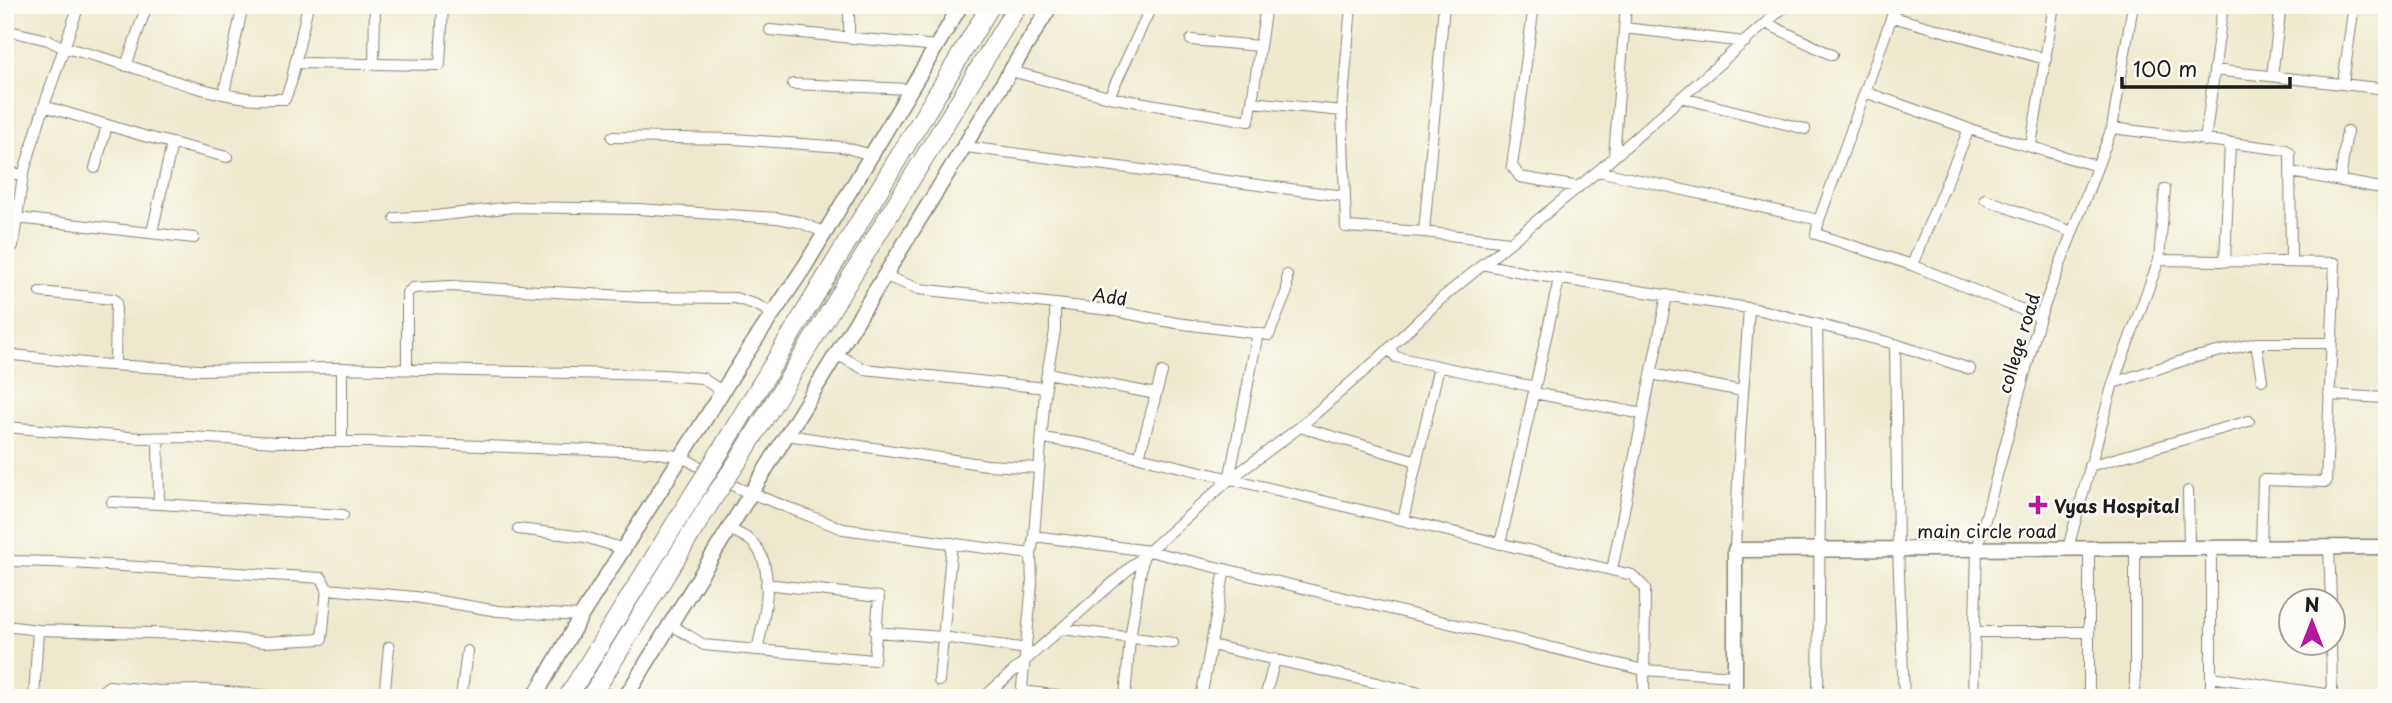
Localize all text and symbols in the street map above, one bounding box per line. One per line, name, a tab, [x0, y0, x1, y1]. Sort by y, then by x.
scale bar	[2122, 46, 2290, 90]
text: 100 m	[2133, 52, 2197, 84]
street label: Add	[1091, 280, 1129, 312]
street label: college road	[1990, 290, 2046, 396]
place label: Vyas Hospital	[2054, 492, 2180, 519]
marker: Vyas Hospital	[2028, 495, 2048, 515]
street label: main circle road	[1917, 517, 2057, 544]
north arrow	[2276, 588, 2346, 658]
text: N	[2304, 590, 2320, 618]

